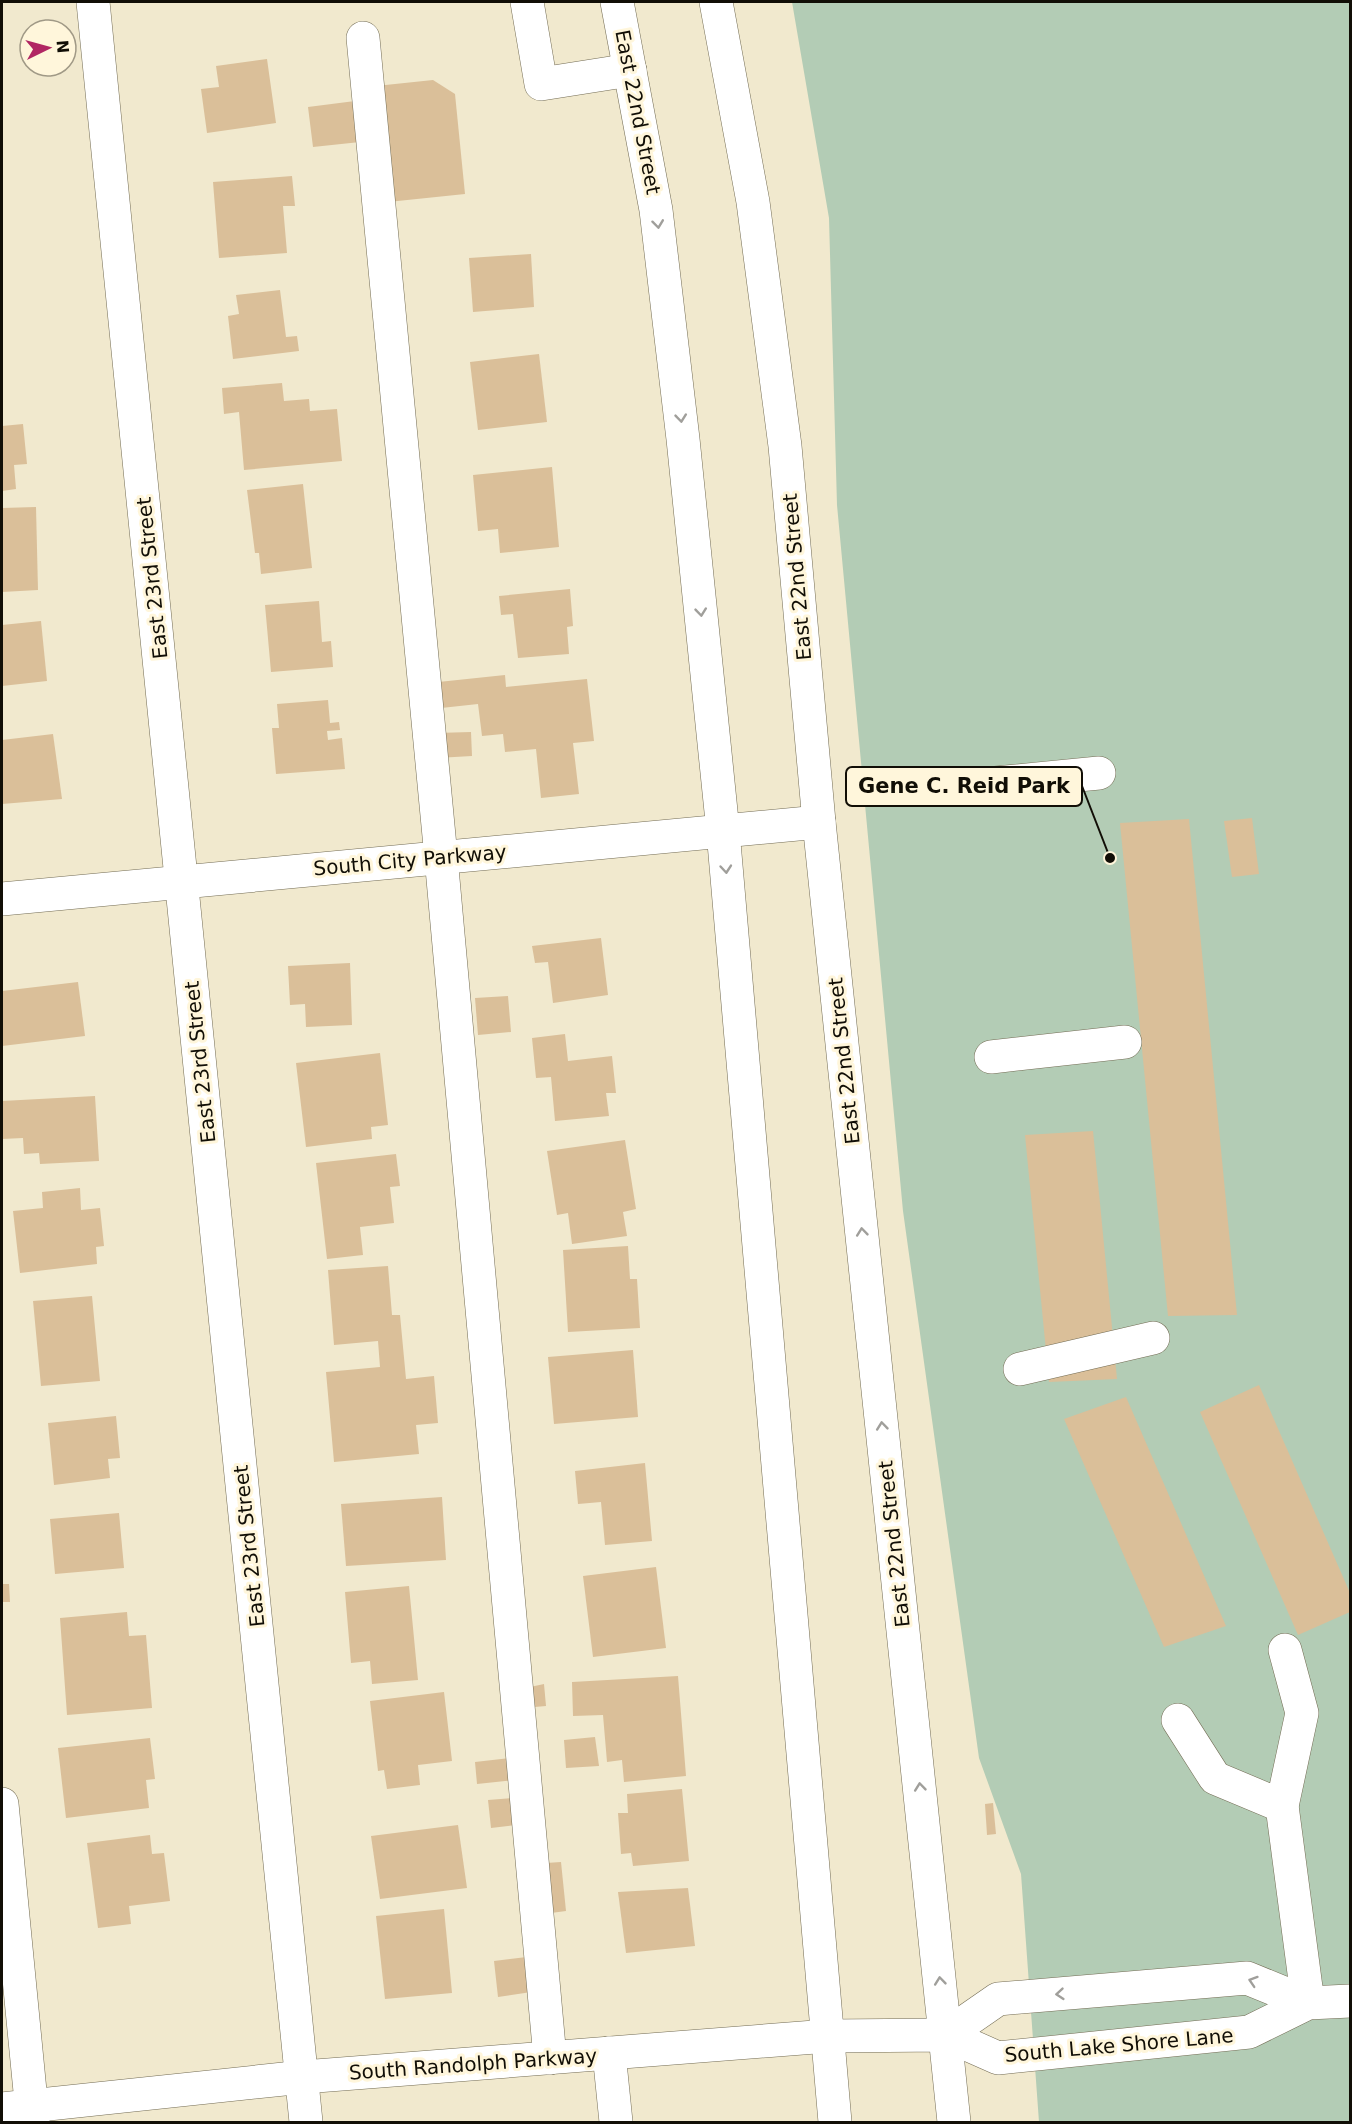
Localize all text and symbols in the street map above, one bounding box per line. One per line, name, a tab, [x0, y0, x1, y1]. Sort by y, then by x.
north arrow	[18, 18, 78, 78]
street label: East 22nd Street	[610, 28, 666, 197]
text: N	[52, 39, 72, 54]
one-way arrow	[651, 220, 664, 229]
one-way arrow	[674, 413, 687, 422]
street label: East 22nd Street	[778, 492, 816, 661]
street label: East 23rd Street	[132, 496, 172, 660]
one-way arrow	[694, 607, 707, 616]
callout: Gene C. Reid Park	[846, 767, 1082, 806]
text: Gene C. Reid Park	[858, 774, 1071, 798]
street label: South City Parkway	[312, 840, 508, 880]
one-way arrow	[719, 864, 732, 873]
street label: East 22nd Street	[823, 976, 865, 1146]
street label: East 23rd Street	[180, 980, 220, 1144]
one-way arrow	[856, 1227, 869, 1236]
one-way arrow	[876, 1421, 889, 1430]
street label: East 22nd Street	[873, 1459, 915, 1629]
street label: East 23rd Street	[229, 1464, 269, 1628]
one-way arrow	[914, 1782, 927, 1791]
one-way arrow	[934, 1976, 947, 1985]
one-way arrow	[1249, 1976, 1259, 1988]
one-way arrow	[1055, 1988, 1064, 2001]
street label: South Lake Shore Lane	[1003, 2023, 1235, 2067]
street label: South Randolph Parkway	[348, 2043, 598, 2085]

